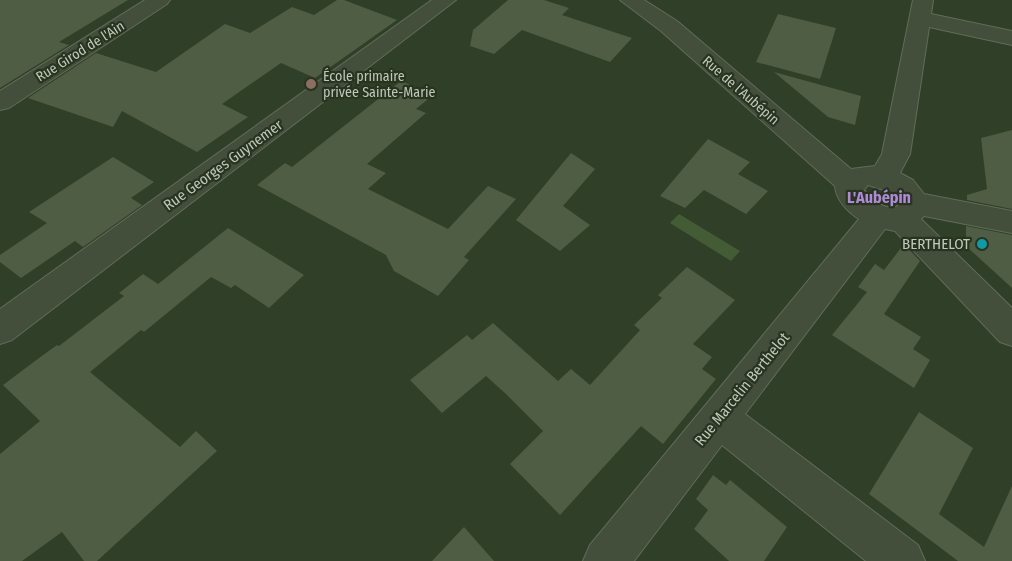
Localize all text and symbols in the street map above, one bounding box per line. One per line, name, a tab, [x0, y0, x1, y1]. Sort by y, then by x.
street label: Rue Girod de l'Ain	[33, 17, 128, 85]
street label: Rue de l'Aubépin	[699, 52, 783, 128]
place label: École primaire privée Sainte-Marie	[323, 67, 436, 101]
marker: École primaire privée Sainte-Marie	[304, 77, 318, 91]
street label: Rue Georges Guynemer	[160, 115, 287, 214]
district label: L'Aubépin	[847, 188, 911, 207]
place label: BERTHELOT	[902, 235, 970, 253]
marker: BERTHELOT	[975, 237, 989, 251]
street label: Rue Marcelin Berthelot	[691, 329, 793, 449]

